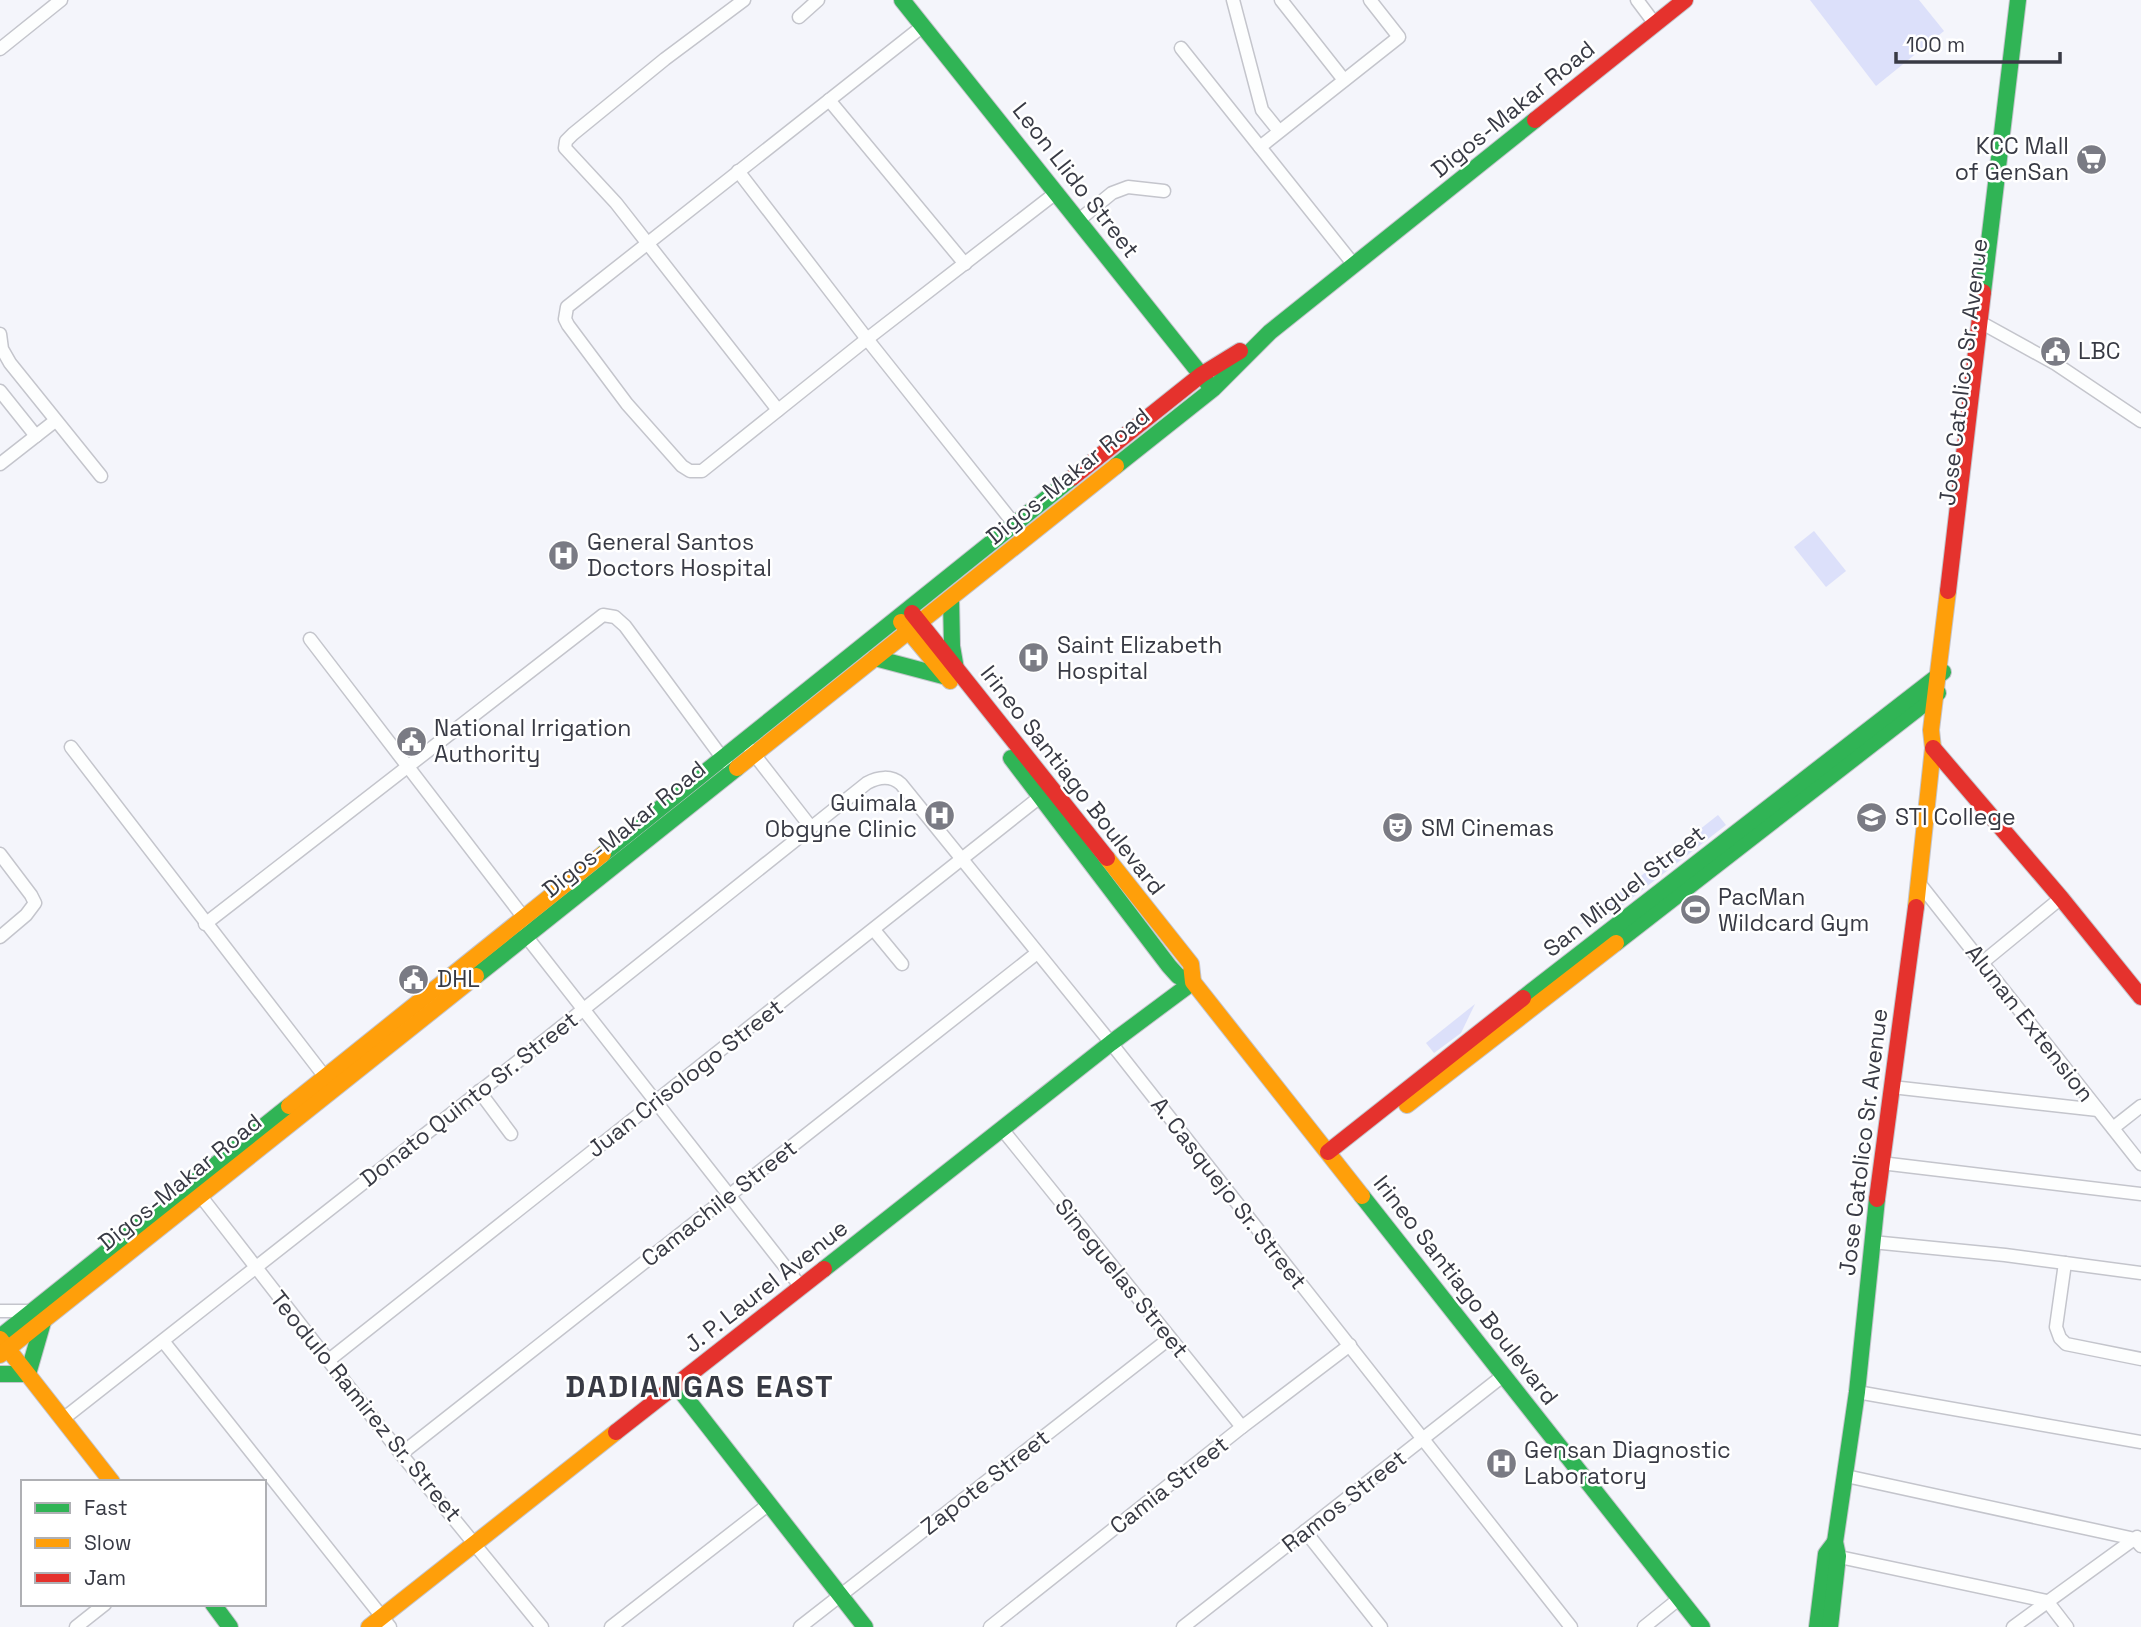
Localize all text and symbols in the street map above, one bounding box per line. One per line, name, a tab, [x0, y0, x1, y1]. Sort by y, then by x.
scale bar	[1896, 21, 2060, 65]
text: 100 m	[1906, 31, 1965, 58]
street label: Digos-Makar Road	[1425, 34, 1601, 184]
street label: Leon Llido Street	[1006, 96, 1146, 264]
place label: KCC Mall of GenSan	[1955, 131, 2069, 187]
supermarket icon: KCC Mall of GenSan	[2075, 142, 2109, 176]
street label: Jose Catolico Sr. Avenue	[1932, 237, 1994, 507]
public building icon: LBC	[2038, 334, 2072, 368]
place label: LBC	[2078, 336, 2121, 366]
street label: Digos-Makar Road	[980, 401, 1156, 551]
place label: General Santos Doctors Hospital	[587, 527, 772, 583]
hospital icon: General Santos Doctors Hospital	[547, 538, 581, 572]
place label: Saint Elizabeth Hospital	[1057, 630, 1222, 686]
hospital icon: Saint Elizabeth Hospital	[1017, 641, 1051, 675]
street label: Irineo Santiago Boulevard	[974, 659, 1172, 901]
place label: National Irrigation Authority	[434, 713, 631, 769]
public building icon: National Irrigation Authority	[394, 724, 428, 758]
street label: Digos-Makar Road	[536, 754, 712, 904]
place label: Guimala Obgyne Clinic	[765, 788, 917, 844]
hospital icon: Guimala Obgyne Clinic	[923, 799, 957, 833]
school or university icon: STI College	[1855, 800, 1889, 834]
place label: STI College	[1895, 802, 2016, 832]
theatre icon: SM Cinemas	[1381, 811, 1415, 845]
place label: SM Cinemas	[1421, 813, 1554, 843]
street label: San Miguel Street	[1537, 818, 1711, 964]
place label: PacMan Wildcard Gym	[1718, 882, 1869, 938]
sports icon: PacMan Wildcard Gym	[1678, 893, 1712, 927]
street label: Alunan Extension	[1959, 938, 2101, 1108]
public building icon: DHL	[397, 962, 431, 996]
place label: DHL	[437, 964, 480, 994]
street label: Juan Crisologo Street	[581, 992, 789, 1164]
street label: Donato Quinto Sr. Street	[354, 1005, 584, 1193]
street label: Jose Catolico Sr. Avenue	[1832, 1007, 1894, 1277]
street label: A. Casquejo Sr. Street	[1144, 1091, 1314, 1295]
street label: Digos-Makar Road	[92, 1107, 268, 1257]
street label: Camachile Street	[635, 1133, 803, 1273]
street label: Irineo Santiago Boulevard	[1367, 1169, 1565, 1411]
street label: Sineguelas Street	[1048, 1192, 1196, 1364]
street label: J. P. Laurel Avenue	[678, 1213, 854, 1359]
street label: Teodulo Ramirez Sr. Street	[263, 1284, 469, 1528]
district label: DADIANGAS EAST	[565, 1367, 835, 1406]
street label: Zapote Street	[915, 1422, 1055, 1542]
street label: Camia Street	[1103, 1429, 1235, 1541]
place label: Gensan Diagnostic Laboratory	[1524, 1435, 1731, 1491]
street label: Ramos Street	[1276, 1443, 1412, 1559]
hospital icon: Gensan Diagnostic Laboratory	[1484, 1446, 1518, 1480]
legend	[21, 1480, 266, 1606]
text: Fast	[84, 1494, 128, 1521]
text: Slow	[84, 1529, 132, 1556]
text: Jam	[84, 1564, 126, 1591]

